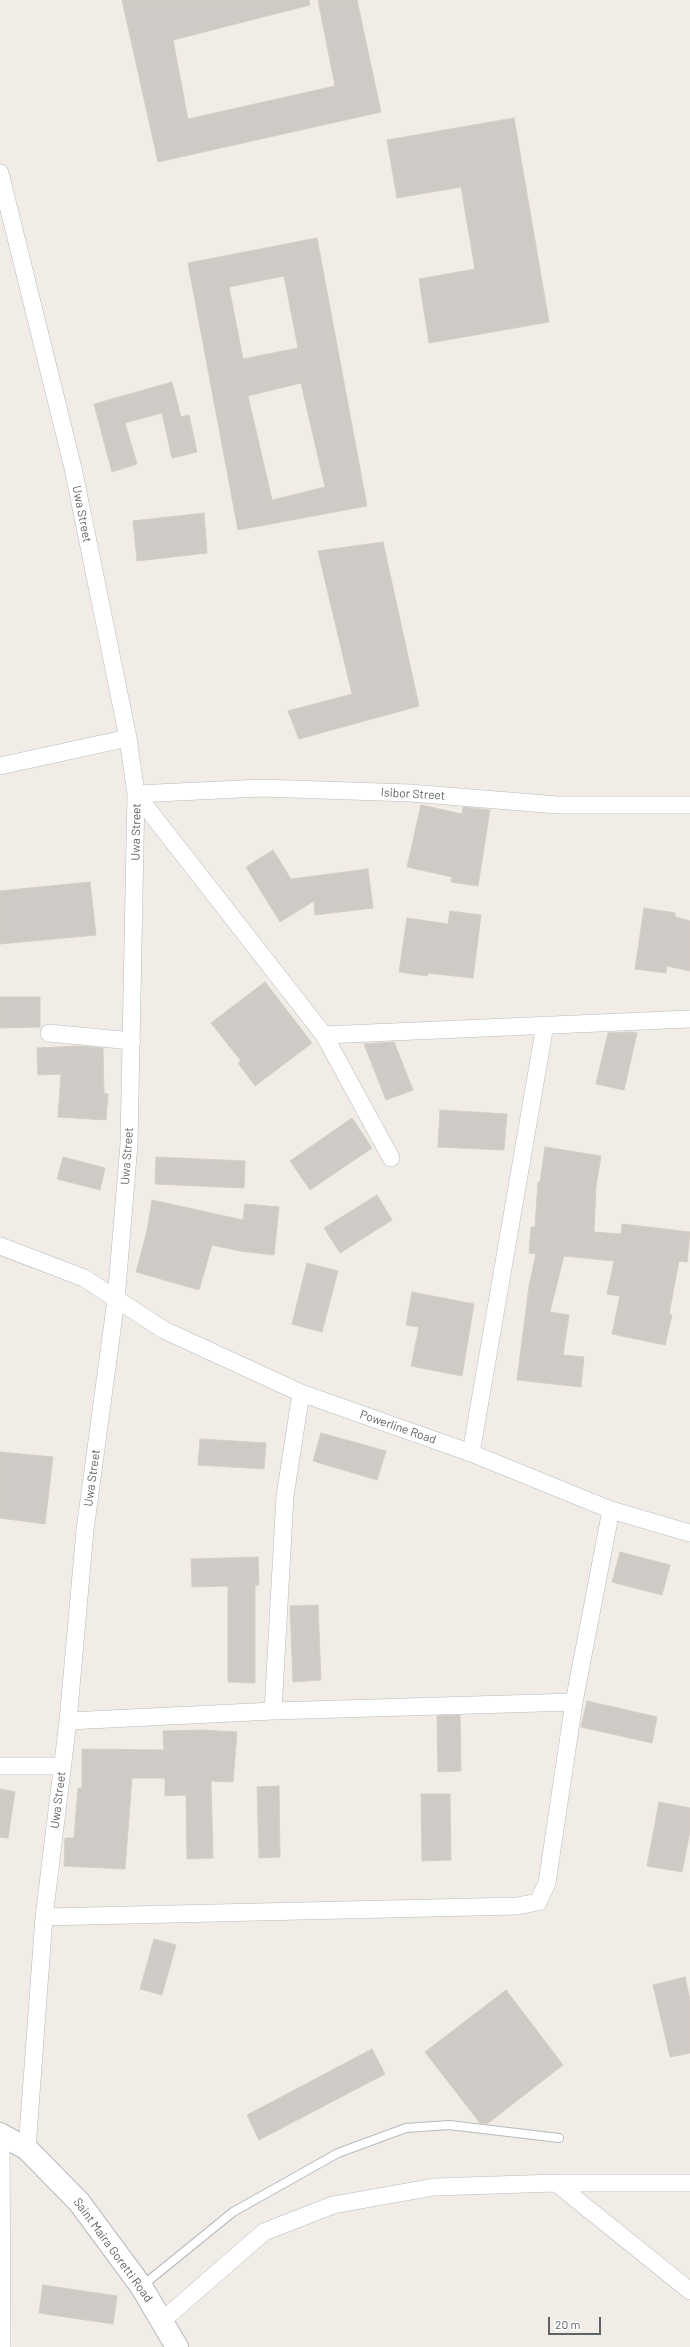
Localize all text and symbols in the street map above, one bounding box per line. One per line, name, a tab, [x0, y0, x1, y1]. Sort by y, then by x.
street label: Uwa Street	[69, 484, 95, 544]
street label: Isibor Street	[380, 785, 446, 803]
street label: Uwa Street	[128, 803, 144, 861]
street label: Uwa Street	[118, 1127, 136, 1185]
street label: Powerline Road	[358, 1407, 438, 1447]
street label: Uwa Street	[81, 1448, 103, 1508]
street label: Uwa Street	[47, 1771, 69, 1829]
street label: Saint Maira Goretti Road	[70, 2195, 156, 2305]
scale bar	[550, 2309, 603, 2335]
text: 20 m	[555, 2317, 581, 2331]

